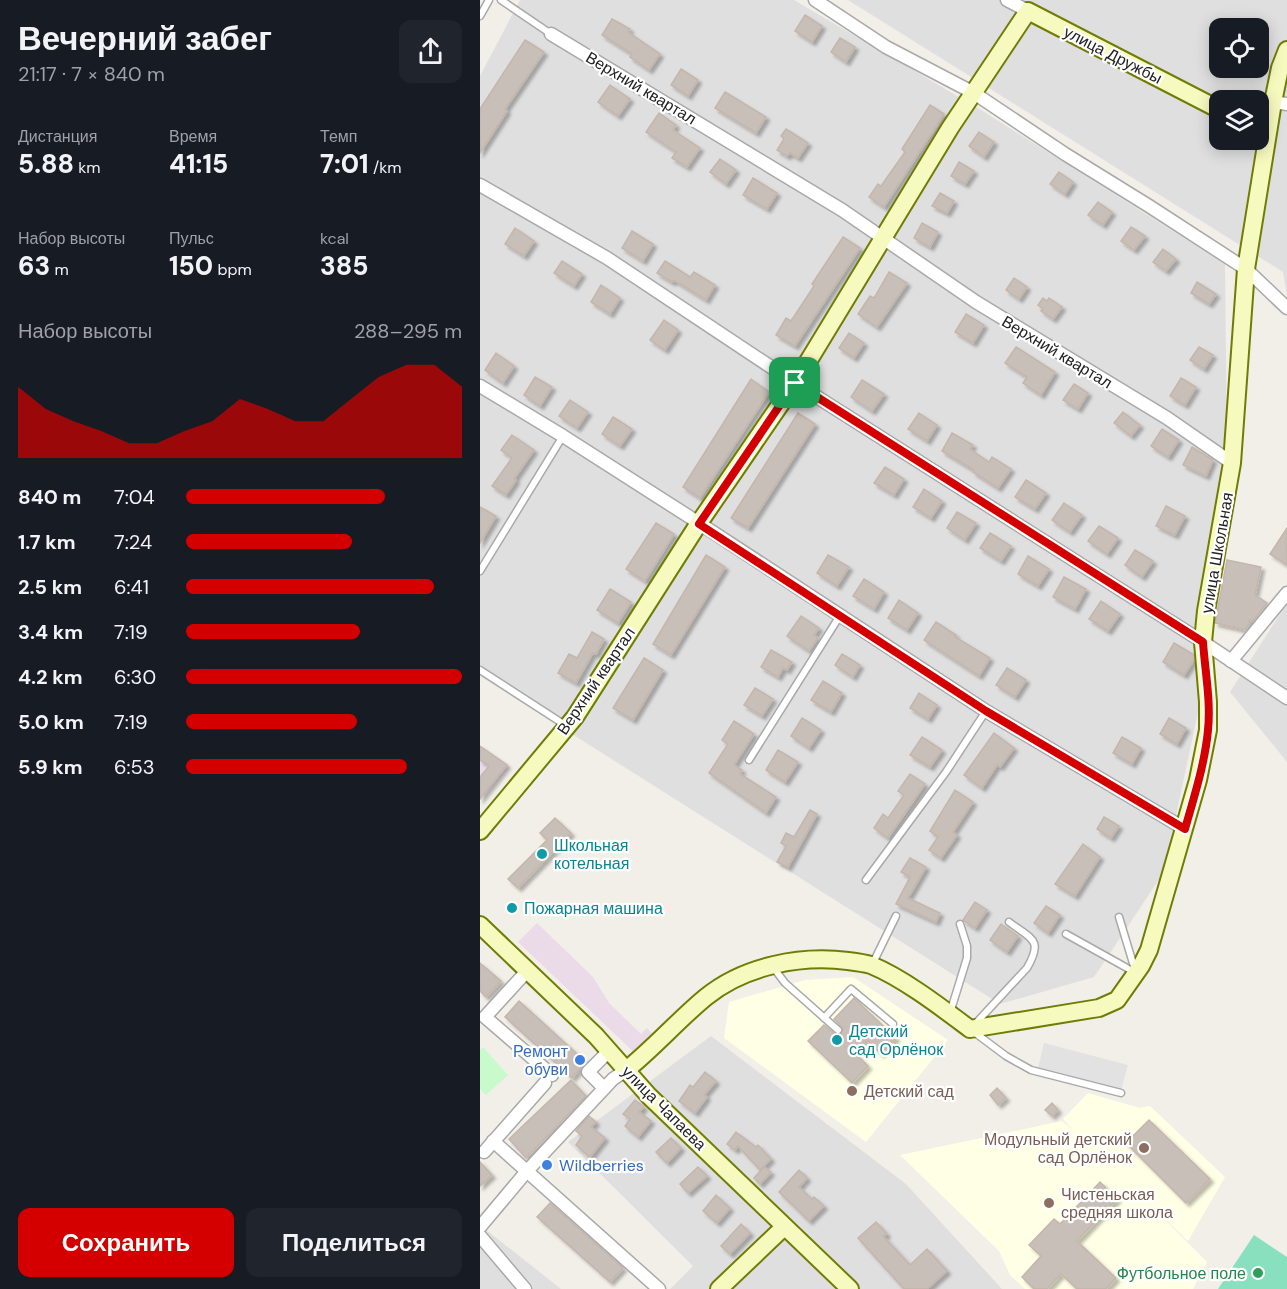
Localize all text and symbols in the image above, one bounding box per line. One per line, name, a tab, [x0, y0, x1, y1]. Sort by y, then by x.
text: Вечерний забег	[18, 17, 272, 60]
map controls	[1209, 18, 1269, 150]
button: locate	[1209, 18, 1269, 78]
button: share	[399, 20, 462, 83]
street label: улица Дружбы	[1060, 21, 1166, 89]
street label: Верхний квартал	[582, 47, 700, 129]
text: 21:17 · 7 × 840 m	[18, 61, 165, 87]
button: layers	[1209, 90, 1269, 150]
text: Дистанция	[18, 126, 97, 147]
text: Время	[169, 126, 217, 147]
text: Темп	[320, 126, 357, 147]
text: 5.88	[18, 147, 74, 181]
text: 41:15	[169, 147, 228, 181]
text: 7:01	[320, 147, 369, 181]
text: km	[74, 157, 101, 178]
text: /km	[369, 157, 402, 178]
text: Набор высоты	[18, 228, 125, 249]
text: Пульс	[169, 228, 214, 249]
text: kcal	[320, 228, 349, 249]
text: 63	[18, 249, 50, 283]
text: 150	[169, 249, 213, 283]
text: 385	[320, 249, 368, 283]
text: m	[50, 259, 69, 280]
text: bpm	[213, 259, 252, 280]
street label: Верхний квартал	[998, 311, 1116, 393]
text: Набор высоты	[18, 318, 152, 344]
text: 288–295 m	[354, 318, 462, 344]
pin	[769, 357, 820, 408]
icon: arrive	[778, 366, 811, 399]
text: 840 m	[18, 484, 81, 510]
text: 7:04	[114, 484, 155, 510]
street label: улица Школьная	[1196, 491, 1238, 615]
text: 1.7 km	[18, 529, 76, 555]
text: 7:24	[114, 529, 152, 555]
text: 2.5 km	[18, 574, 82, 600]
text: 6:41	[114, 574, 149, 600]
text: 3.4 km	[18, 619, 83, 645]
text: 7:19	[114, 619, 148, 645]
street label: Верхний квартал	[552, 623, 640, 739]
text: 4.2 km	[18, 664, 83, 690]
text: 6:30	[114, 664, 156, 690]
text: 5.0 km	[18, 709, 84, 735]
text: 7:19	[114, 709, 148, 735]
text: 5.9 km	[18, 754, 83, 780]
text: 6:53	[114, 754, 155, 780]
place label: Школьная котельная	[554, 835, 629, 874]
marker: Школьная котельная	[535, 847, 549, 861]
place label: Пожарная машина	[524, 898, 663, 919]
marker: Пожарная машина	[505, 901, 519, 915]
place label: Детский сад Орлёнок	[849, 1021, 944, 1060]
marker: Детский сад Орлёнок	[830, 1033, 844, 1047]
place label: Ремонт обуви	[513, 1041, 569, 1080]
marker: Ремонт обуви	[573, 1053, 587, 1067]
street label: улица Чапаева	[617, 1061, 711, 1155]
place label: Детский сад	[864, 1081, 954, 1102]
marker: Детский сад	[845, 1084, 859, 1098]
place label: Модульный детский сад Орлёнок	[984, 1129, 1133, 1168]
marker: Модульный детский сад Орлёнок	[1137, 1141, 1151, 1155]
place label: Wildberries	[559, 1155, 644, 1176]
marker: Wildberries	[540, 1158, 554, 1172]
place label: Чистеньская средняя школа	[1061, 1184, 1173, 1223]
marker: Чистеньская средняя школа	[1042, 1196, 1056, 1210]
button: Сохранить	[18, 1208, 234, 1277]
button: Поделиться	[246, 1208, 462, 1277]
place label: Футбольное поле	[1117, 1263, 1246, 1284]
marker: Футбольное поле	[1251, 1266, 1265, 1280]

